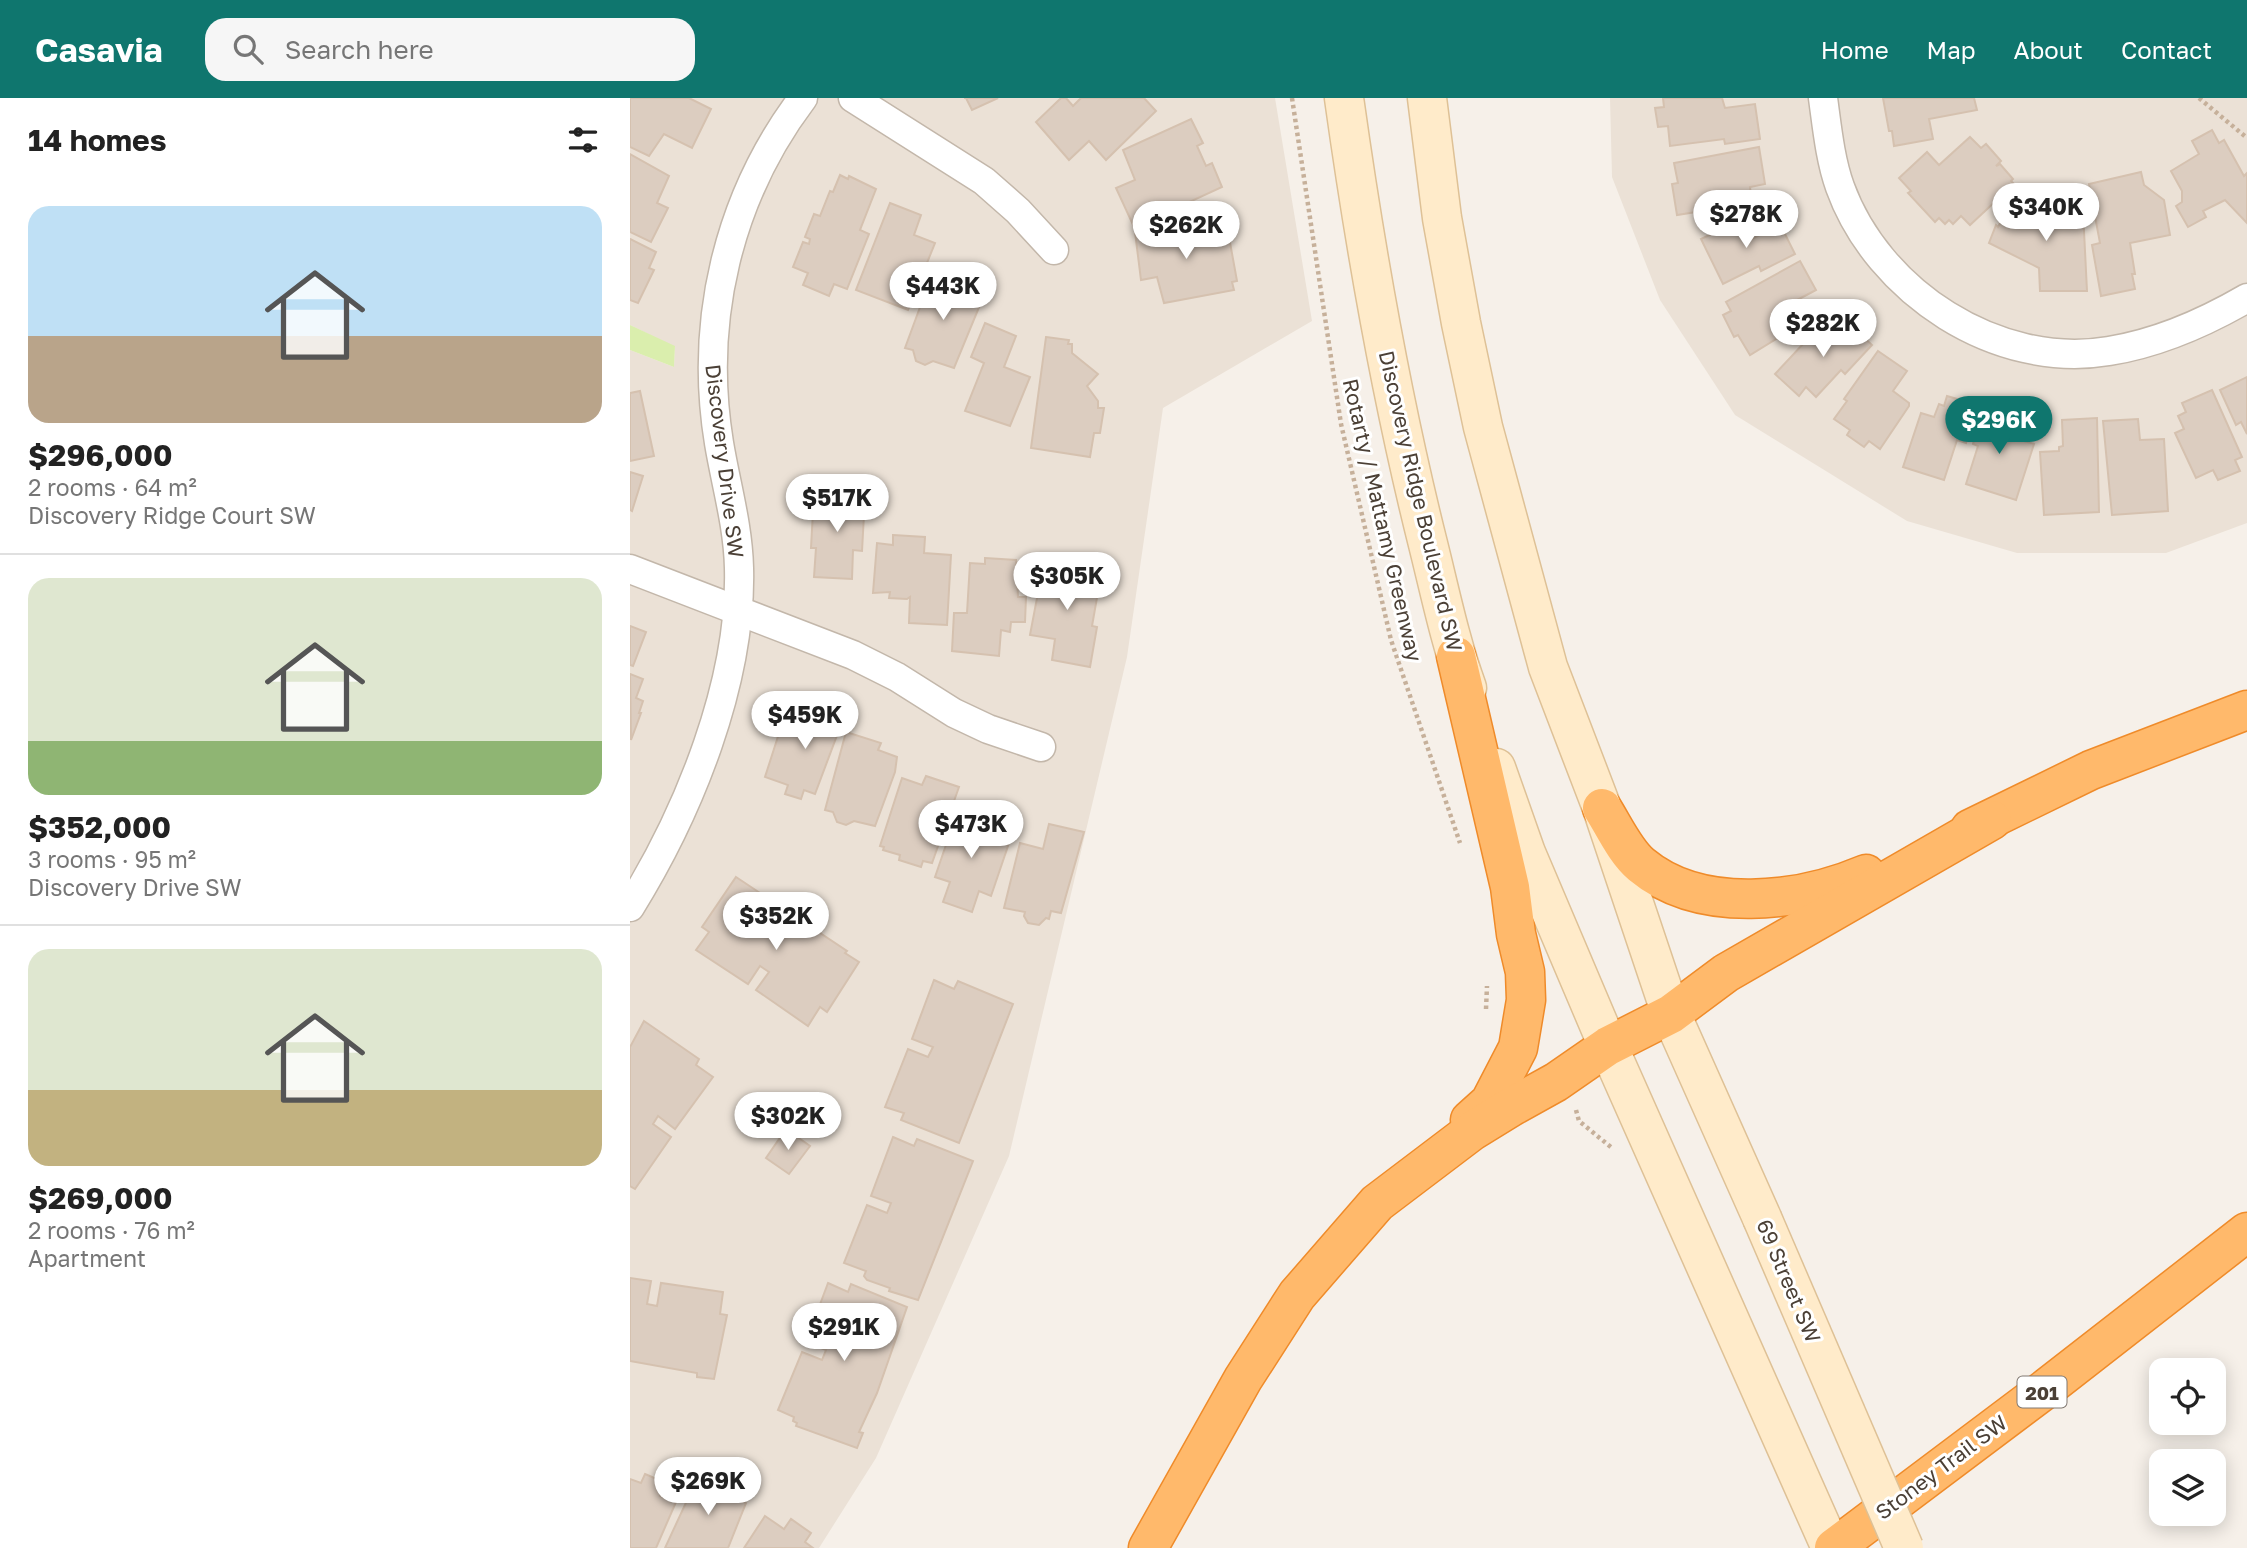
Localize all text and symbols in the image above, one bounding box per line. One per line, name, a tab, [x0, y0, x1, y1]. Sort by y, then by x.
search box	[205, 18, 695, 81]
text: Casavia	[35, 30, 163, 69]
icon: search	[229, 30, 267, 68]
text: Search here	[285, 34, 434, 65]
text: Home	[1821, 35, 1889, 64]
text: Map	[1927, 35, 1976, 64]
text: About	[2014, 35, 2083, 64]
text: Contact	[2121, 35, 2212, 64]
icon: filters	[564, 121, 602, 159]
text: 14 homes	[28, 122, 167, 158]
pin: $340K	[1997, 184, 2095, 243]
pin: $278K	[1697, 190, 1795, 250]
text: $340K	[2008, 192, 2084, 220]
text: $278K	[1709, 199, 1783, 227]
pin: $262K	[1137, 202, 1235, 261]
text: $262K	[1149, 210, 1223, 238]
icon: home	[252, 252, 378, 378]
pin: $443K	[894, 262, 992, 322]
text: $443K	[906, 271, 980, 299]
pin: $282K	[1774, 300, 1872, 359]
text: $282K	[1786, 308, 1860, 336]
street label: Discovery Ridge Boulevard SW	[1374, 348, 1468, 654]
street label: Discovery Drive SW	[700, 363, 750, 559]
street label: Rotarty / Mattamy Greenway	[1338, 376, 1428, 664]
pin: $296K	[1950, 396, 2048, 456]
text: $296K	[1961, 405, 2037, 433]
text: $296,000	[28, 437, 173, 473]
text: 2 rooms · 64 m²	[28, 473, 197, 501]
pin: $517K	[788, 474, 886, 534]
text: $517K	[802, 483, 872, 511]
text: Discovery Ridge Court SW	[28, 501, 316, 529]
pin: $305K	[1018, 552, 1116, 612]
text: $305K	[1029, 561, 1105, 589]
icon: home	[252, 624, 378, 750]
pin: $459K	[756, 692, 854, 751]
text: $459K	[767, 700, 843, 728]
pin: $473K	[922, 800, 1020, 860]
text: $352,000	[28, 809, 171, 845]
text: $473K	[934, 809, 1008, 837]
text: 3 rooms · 95 m²	[28, 845, 196, 873]
text: Discovery Drive SW	[28, 873, 242, 901]
pin: $352K	[727, 892, 825, 952]
text: $352K	[739, 901, 813, 929]
icon: home	[252, 995, 378, 1121]
pin: $302K	[739, 1093, 837, 1152]
text: $302K	[750, 1101, 826, 1129]
text: $269,000	[28, 1180, 173, 1216]
street label: 69 Street SW	[1751, 1215, 1827, 1347]
text: 2 rooms · 76 m²	[28, 1216, 195, 1244]
text: Apartment	[28, 1244, 146, 1272]
pin: $291K	[795, 1304, 893, 1363]
text: $291K	[808, 1312, 880, 1340]
map controls	[2149, 1358, 2226, 1526]
button: locate	[2149, 1358, 2226, 1435]
road number: 201	[2018, 1376, 2066, 1408]
street label: Stoney Trail SW	[1870, 1409, 2012, 1525]
button: layers	[2149, 1449, 2226, 1526]
pin: $269K	[659, 1458, 757, 1517]
text: $269K	[670, 1466, 746, 1494]

